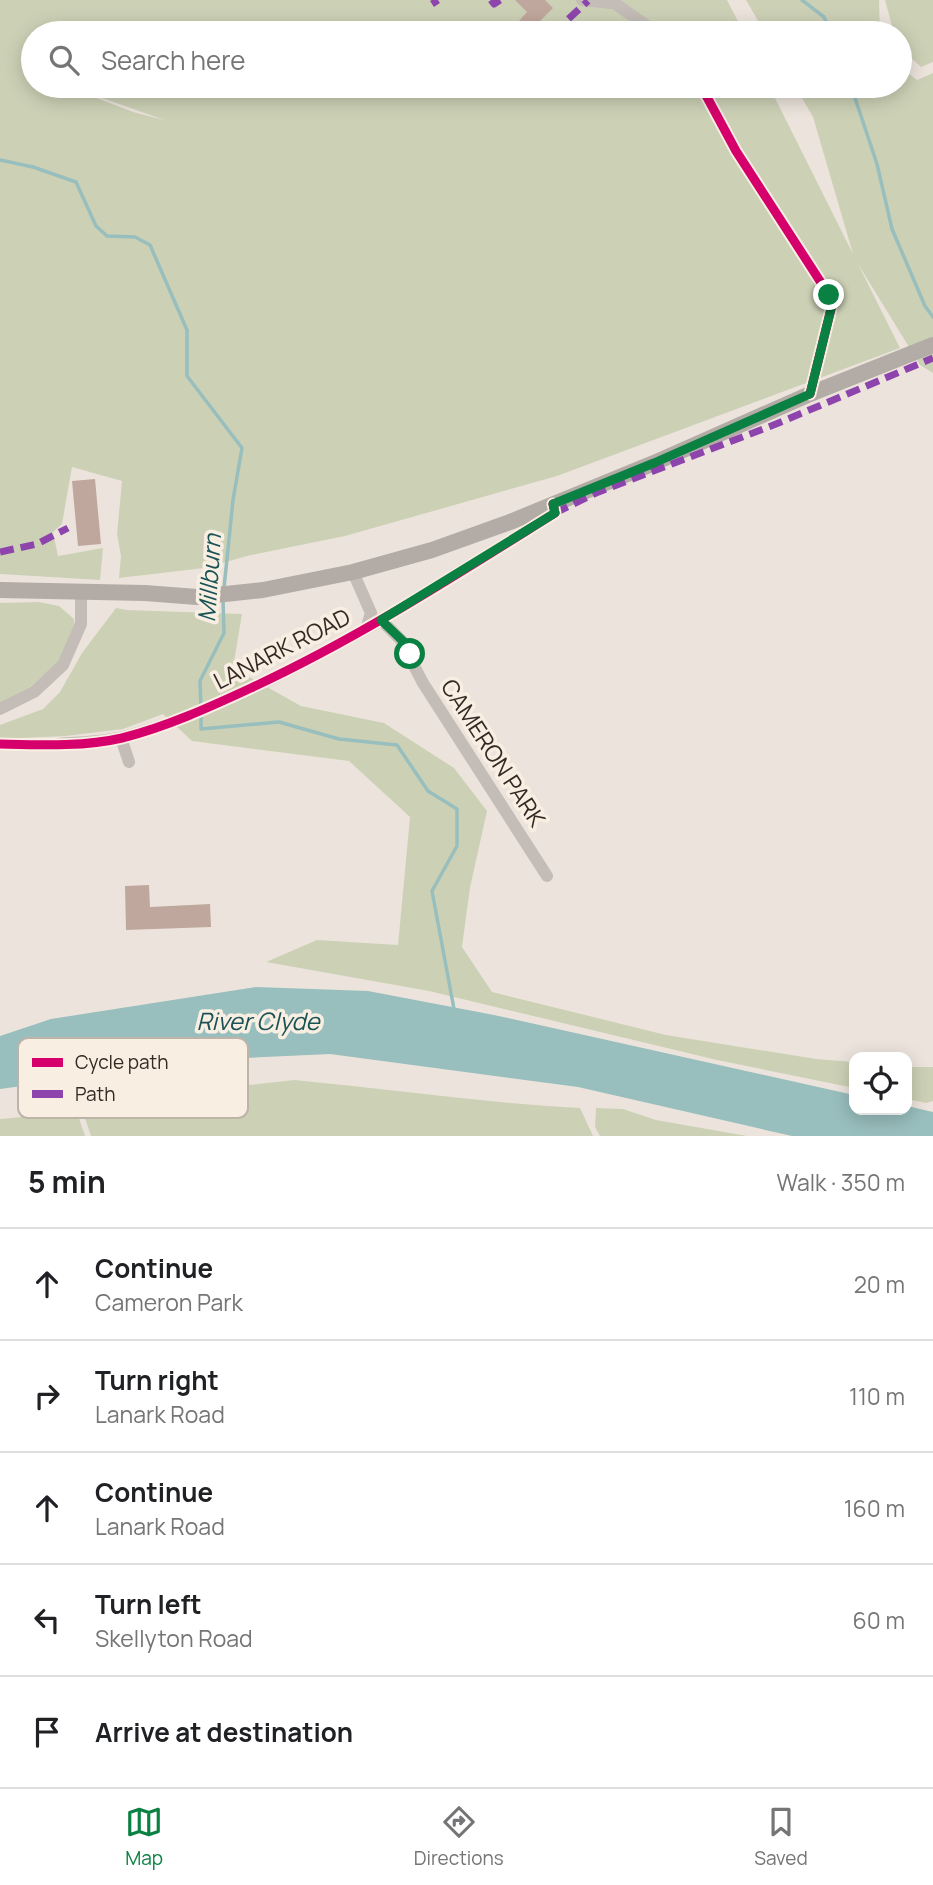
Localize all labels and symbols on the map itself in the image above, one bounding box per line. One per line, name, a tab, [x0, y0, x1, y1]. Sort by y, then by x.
route end	[813, 279, 844, 310]
water label: Millburn	[189, 532, 228, 623]
street label: LANARK ROAD	[208, 600, 355, 696]
route start	[394, 638, 425, 669]
street label: CAMERON PARK	[434, 672, 554, 833]
water label: River Clyde	[196, 1004, 322, 1037]
legend	[18, 1038, 248, 1118]
text: Cycle path	[75, 1049, 169, 1075]
text: Path	[75, 1081, 115, 1107]

